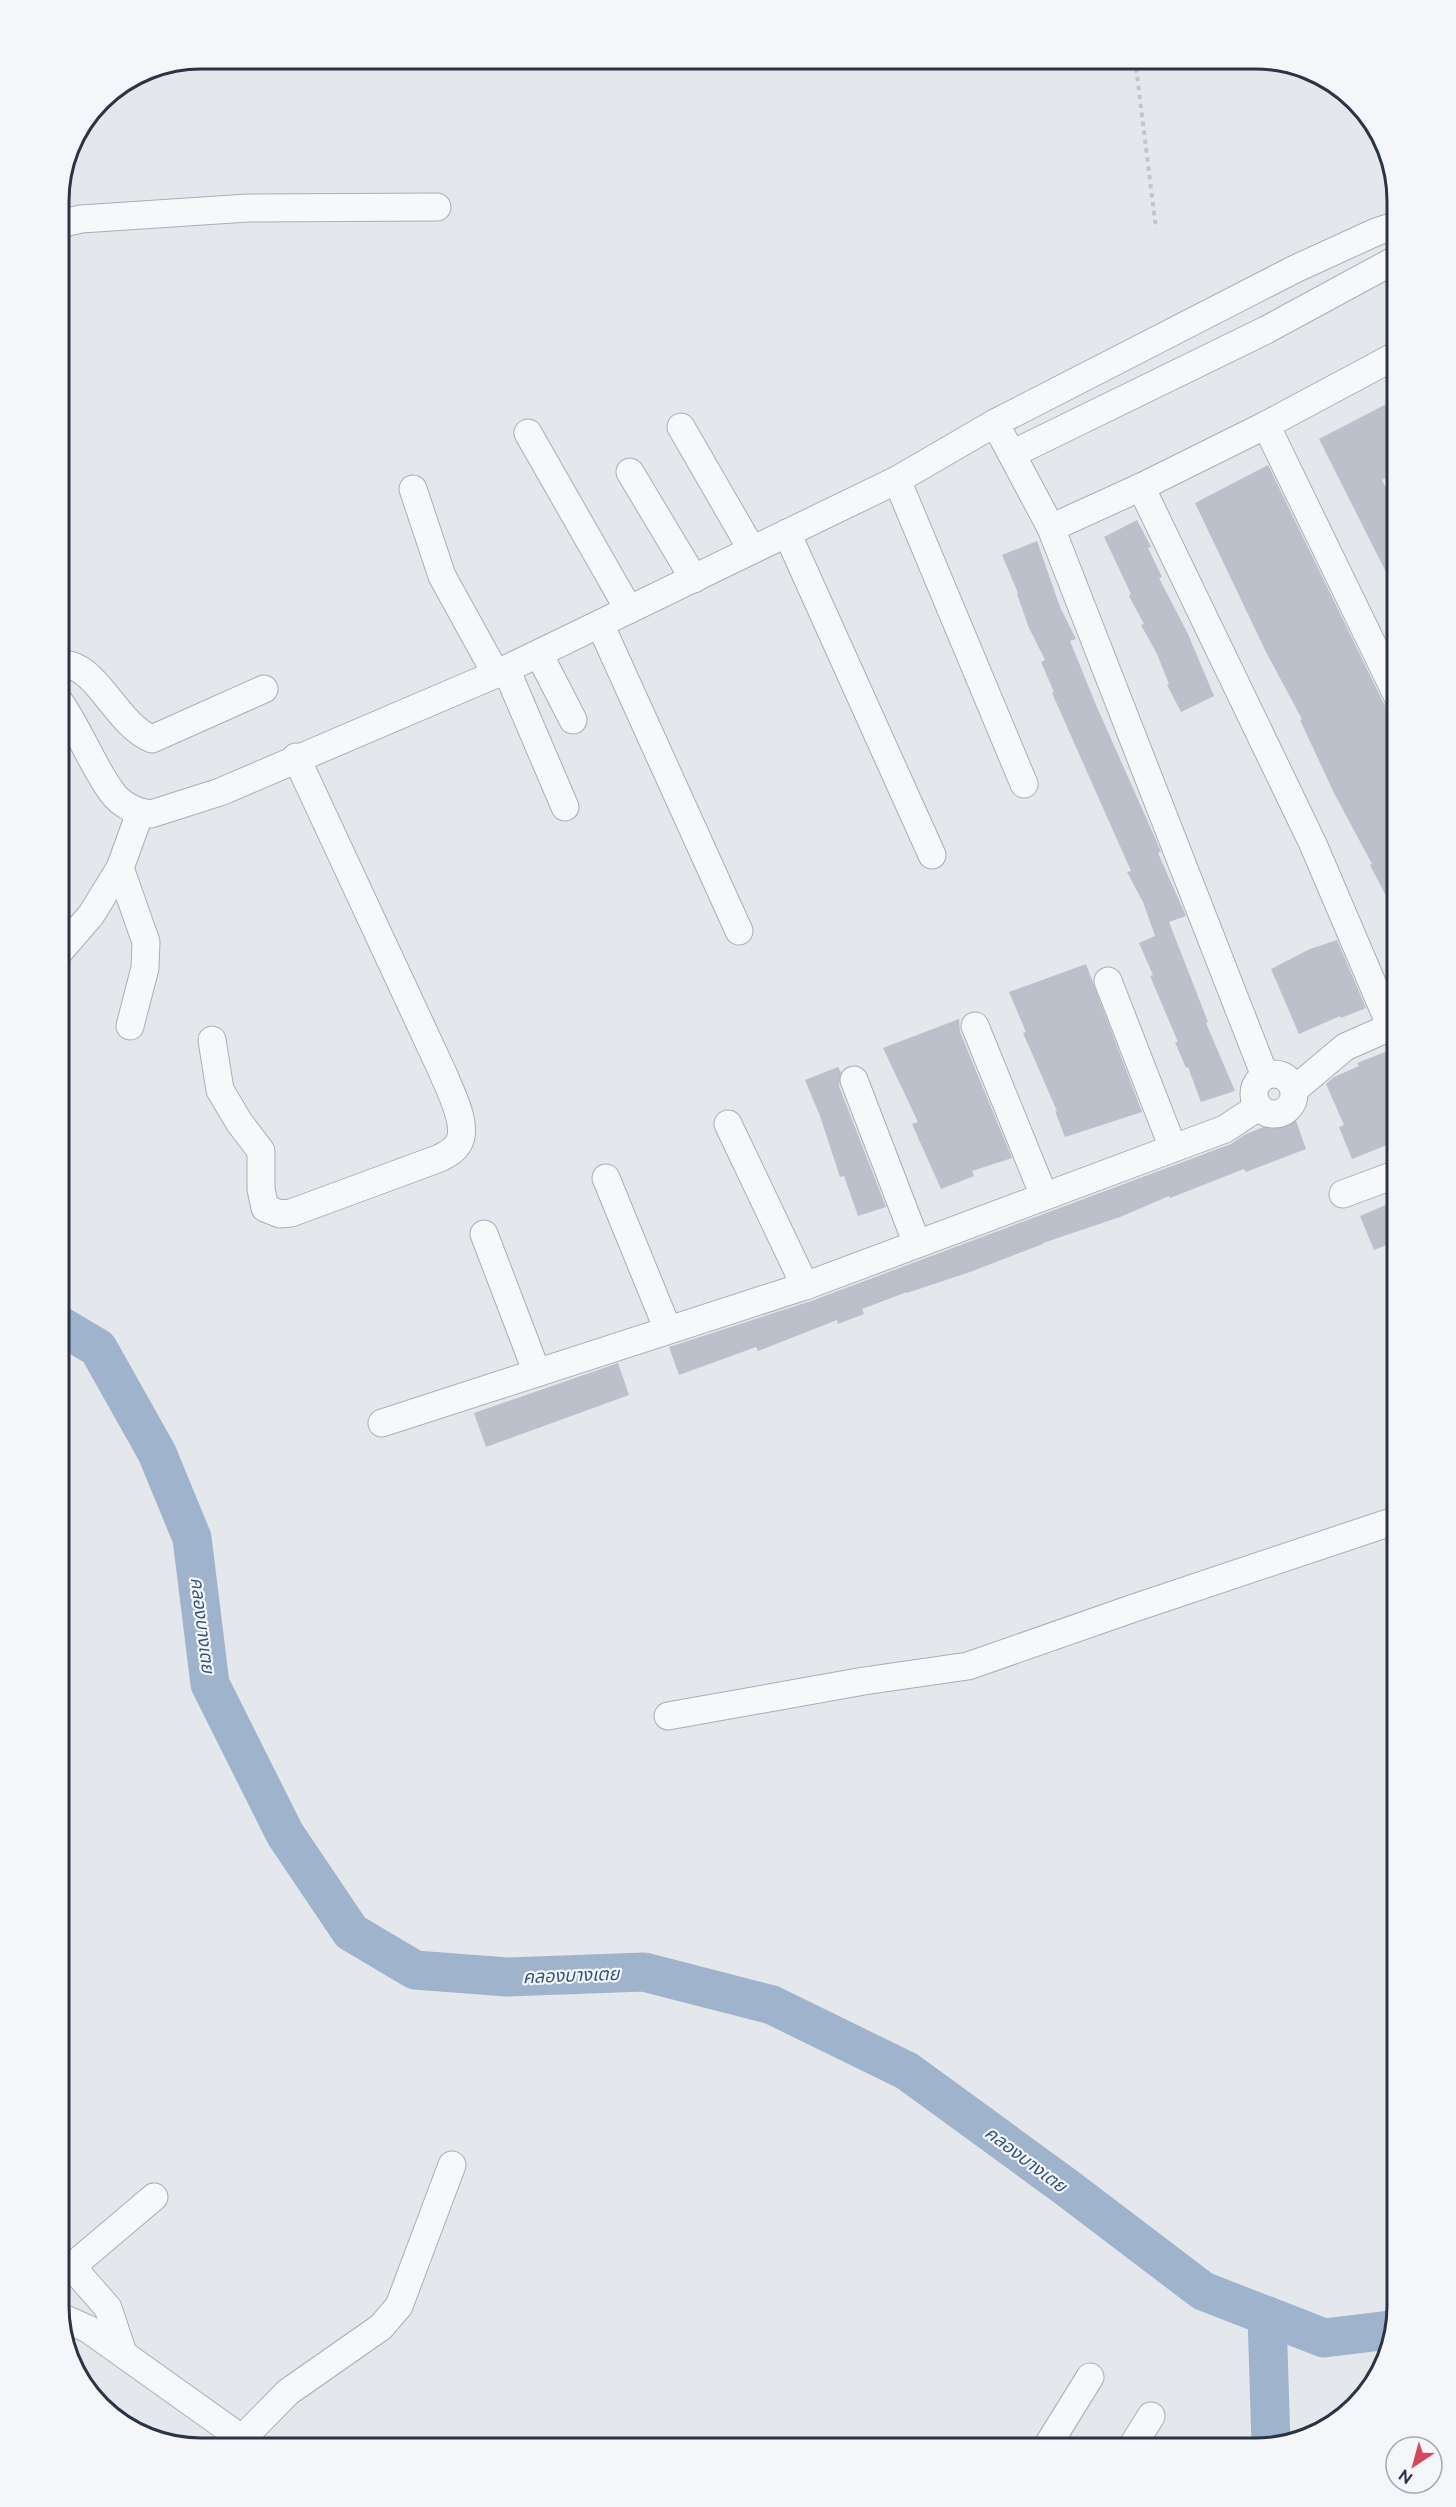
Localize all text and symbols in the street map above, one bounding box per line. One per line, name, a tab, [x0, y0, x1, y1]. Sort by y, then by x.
water label: คลองบางเตย	[187, 1576, 219, 1675]
water label: คลองบางเตย	[522, 1963, 621, 1987]
water label: คลองบางเตย	[981, 2122, 1072, 2197]
north arrow	[1384, 2435, 1444, 2495]
text: N	[1395, 2465, 1416, 2488]

